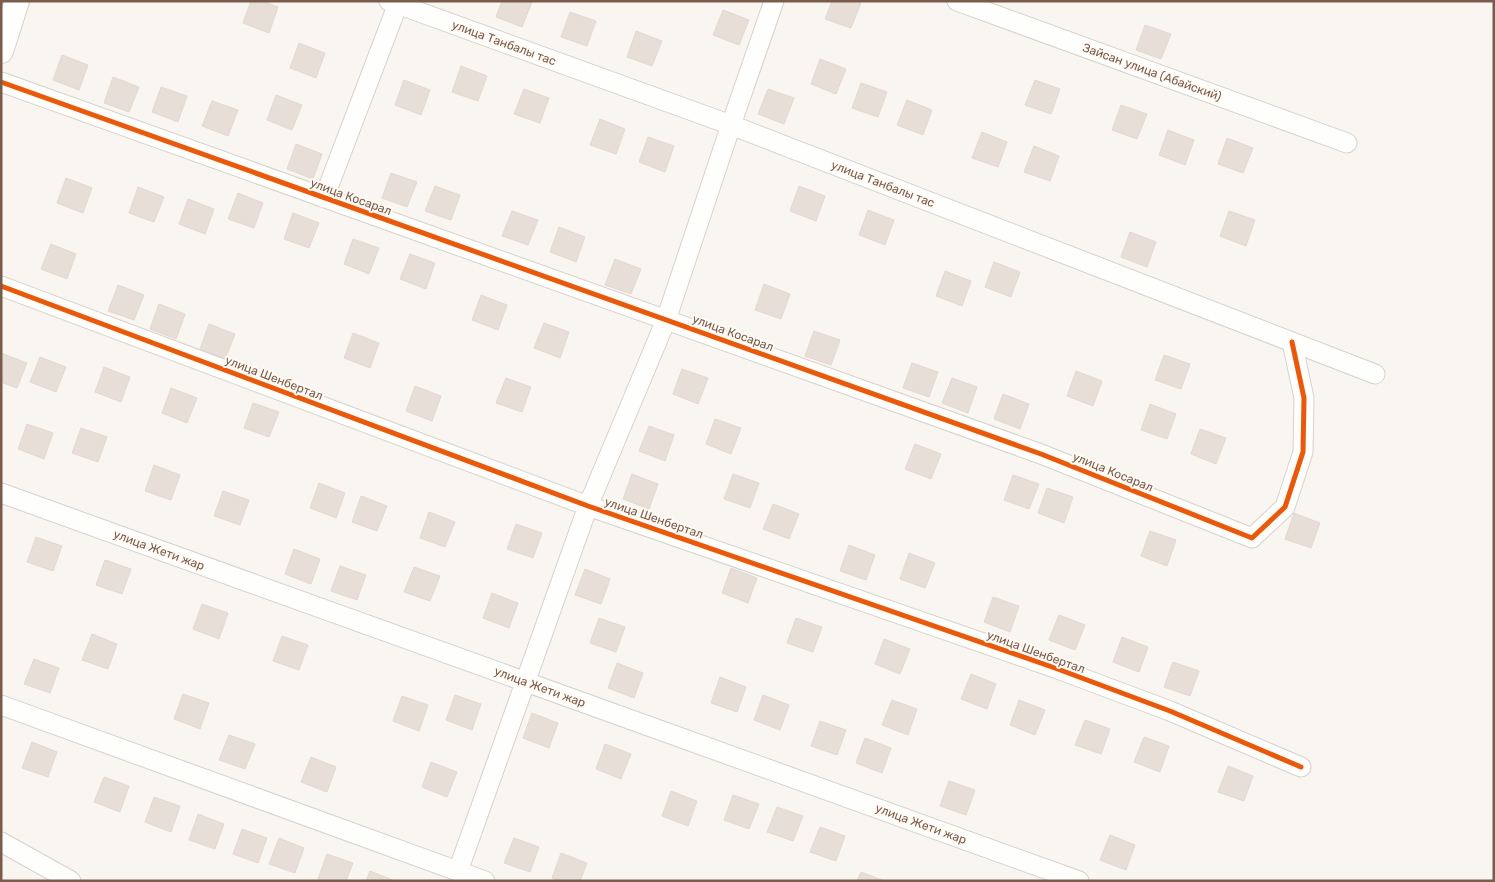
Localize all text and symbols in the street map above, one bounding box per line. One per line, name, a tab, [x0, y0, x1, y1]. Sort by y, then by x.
street label: улица Танбалы тас	[450, 18, 558, 68]
street label: Зайсан улица (Абайский)	[1081, 40, 1223, 104]
street label: улица Танбалы тас	[829, 158, 937, 210]
street label: улица Косарал	[308, 176, 394, 218]
street label: улица Косарал	[690, 312, 776, 354]
street label: улица Шенбертал	[223, 353, 325, 403]
street label: улица Косарал	[1071, 449, 1155, 495]
street label: улица Шенбертал	[603, 495, 705, 541]
street label: улица Жети жар	[112, 527, 206, 573]
street label: улица Шенбертал	[985, 628, 1087, 676]
street label: улица Жети жар	[493, 664, 587, 710]
street label: улица Жети жар	[874, 801, 968, 847]

